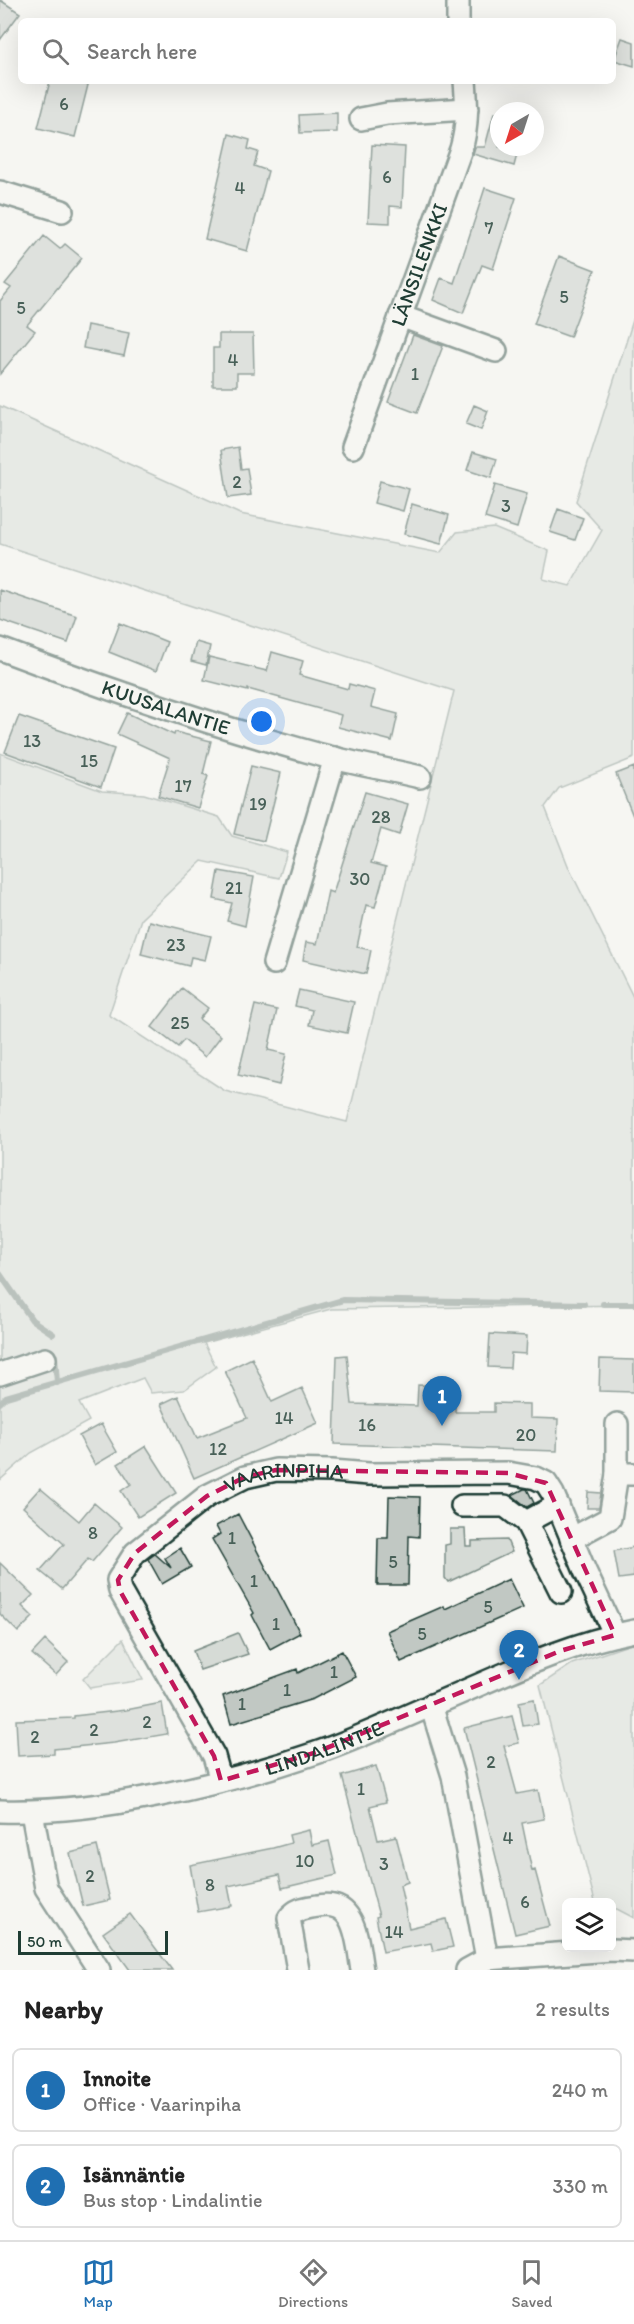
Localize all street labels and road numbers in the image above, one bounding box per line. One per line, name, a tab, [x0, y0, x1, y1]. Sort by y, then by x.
street label: LÄNSILENKKI	[385, 199, 452, 329]
street label: KUUSALANTIE	[99, 674, 233, 740]
street label: VAARINPIHA	[219, 1457, 345, 1498]
street label: LINDALINTIE	[262, 1715, 387, 1780]

